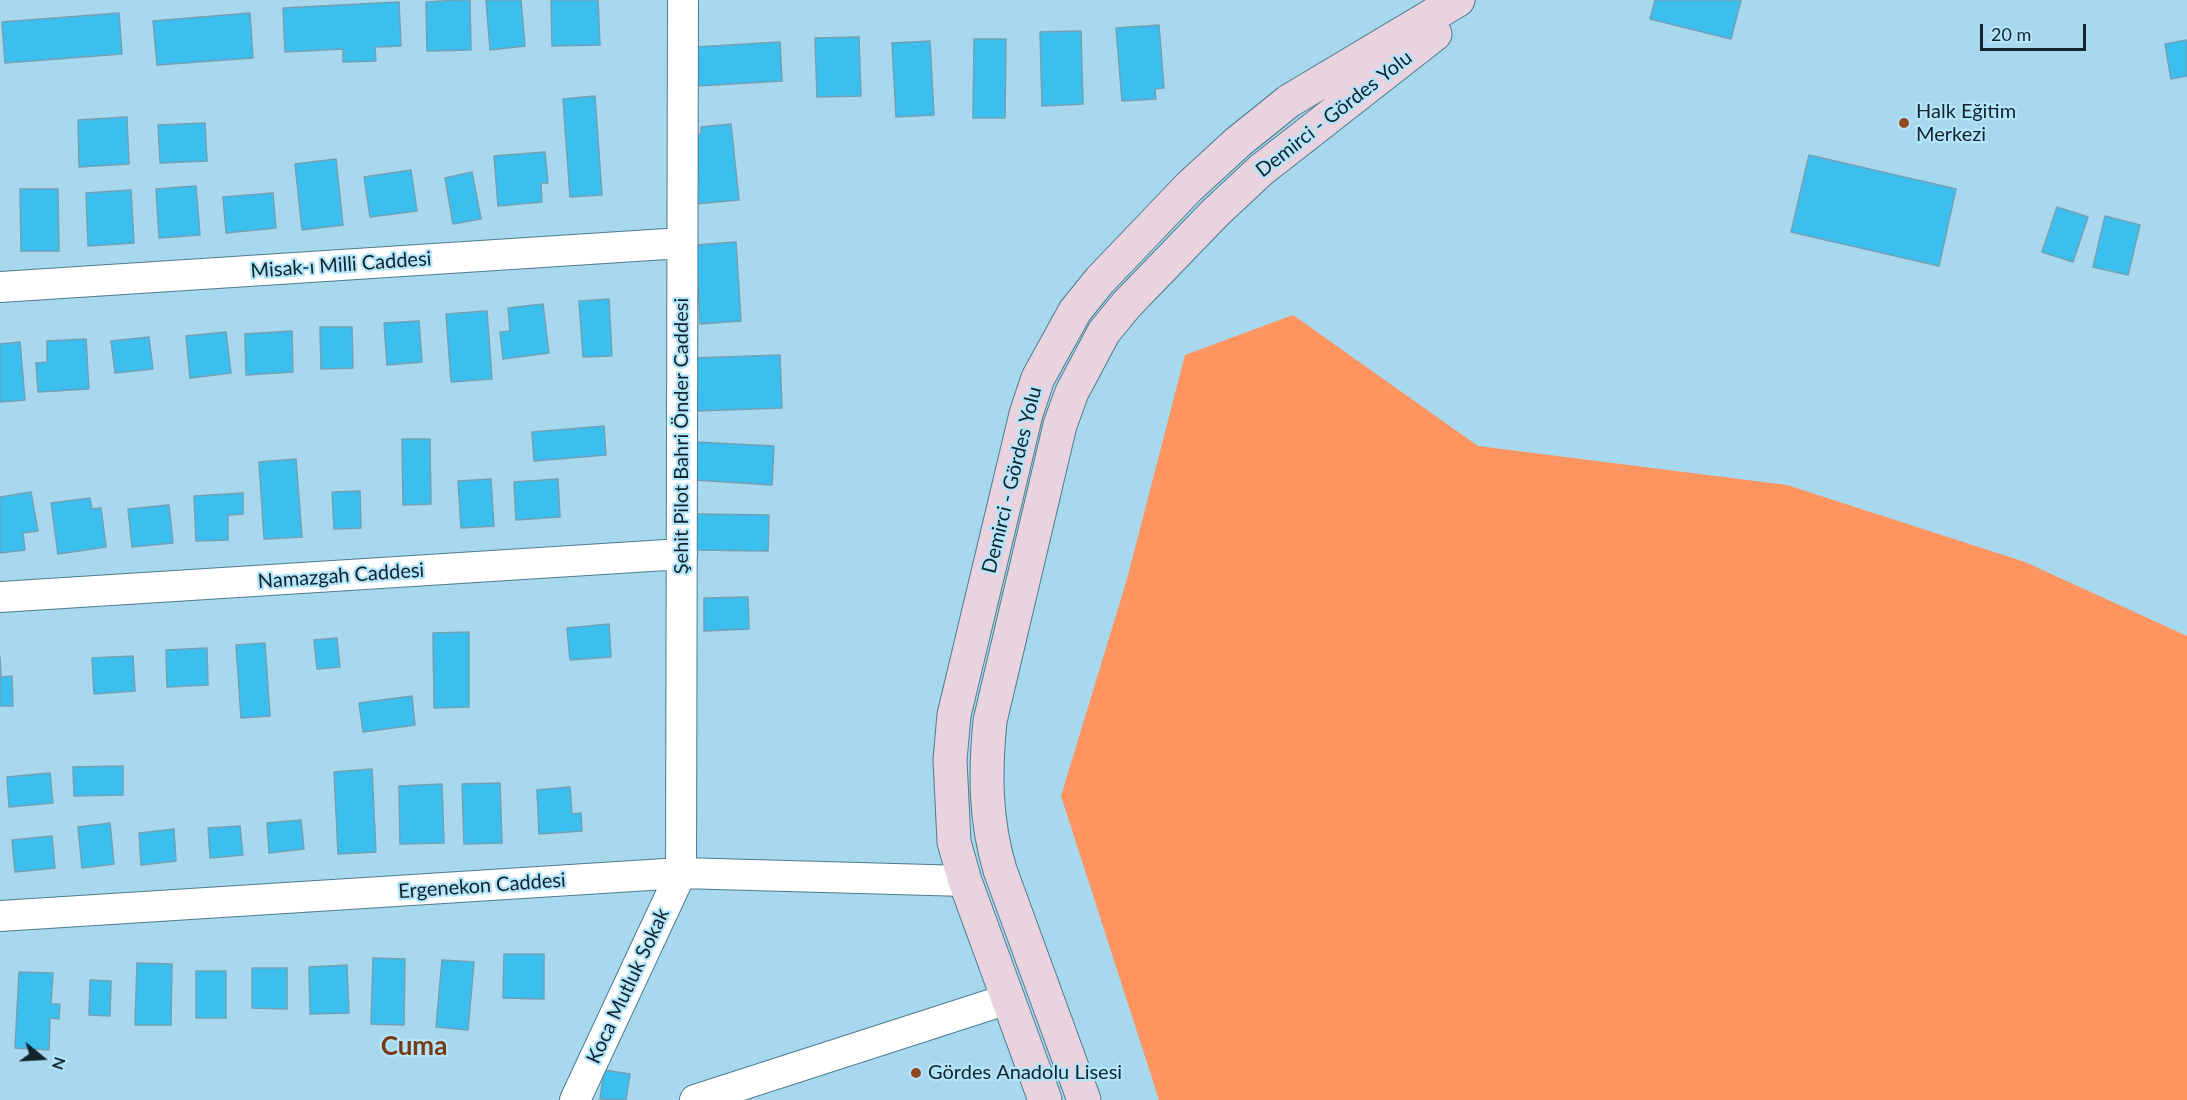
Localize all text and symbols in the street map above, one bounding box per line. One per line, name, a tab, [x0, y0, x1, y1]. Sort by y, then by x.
scale bar	[1983, 12, 2090, 50]
text: 20 m	[1991, 23, 2031, 45]
street label: Demirci - Gördes Yolu	[1251, 46, 1417, 182]
place label: Halk Eğitim Merkezi	[1916, 100, 2016, 147]
marker: Halk Eğitim Merkezi	[1897, 116, 1911, 130]
street label: Misak-ı Milli Caddesi	[250, 247, 432, 283]
street label: Şehit Pilot Bahri Önder Caddesi	[670, 298, 694, 574]
street label: Demirci - Gördes Yolu	[977, 384, 1047, 576]
street label: Namazgah Caddesi	[257, 558, 425, 594]
street label: Ergenekon Caddesi	[397, 868, 567, 904]
street label: Koca Mutluk Sokak	[581, 904, 675, 1068]
north arrow	[12, 1028, 72, 1088]
district label: Cuma	[381, 1031, 447, 1063]
text: N	[49, 1055, 71, 1073]
place label: Gördes Anadolu Lisesi	[928, 1061, 1122, 1085]
marker: Gördes Anadolu Lisesi	[909, 1066, 923, 1080]

